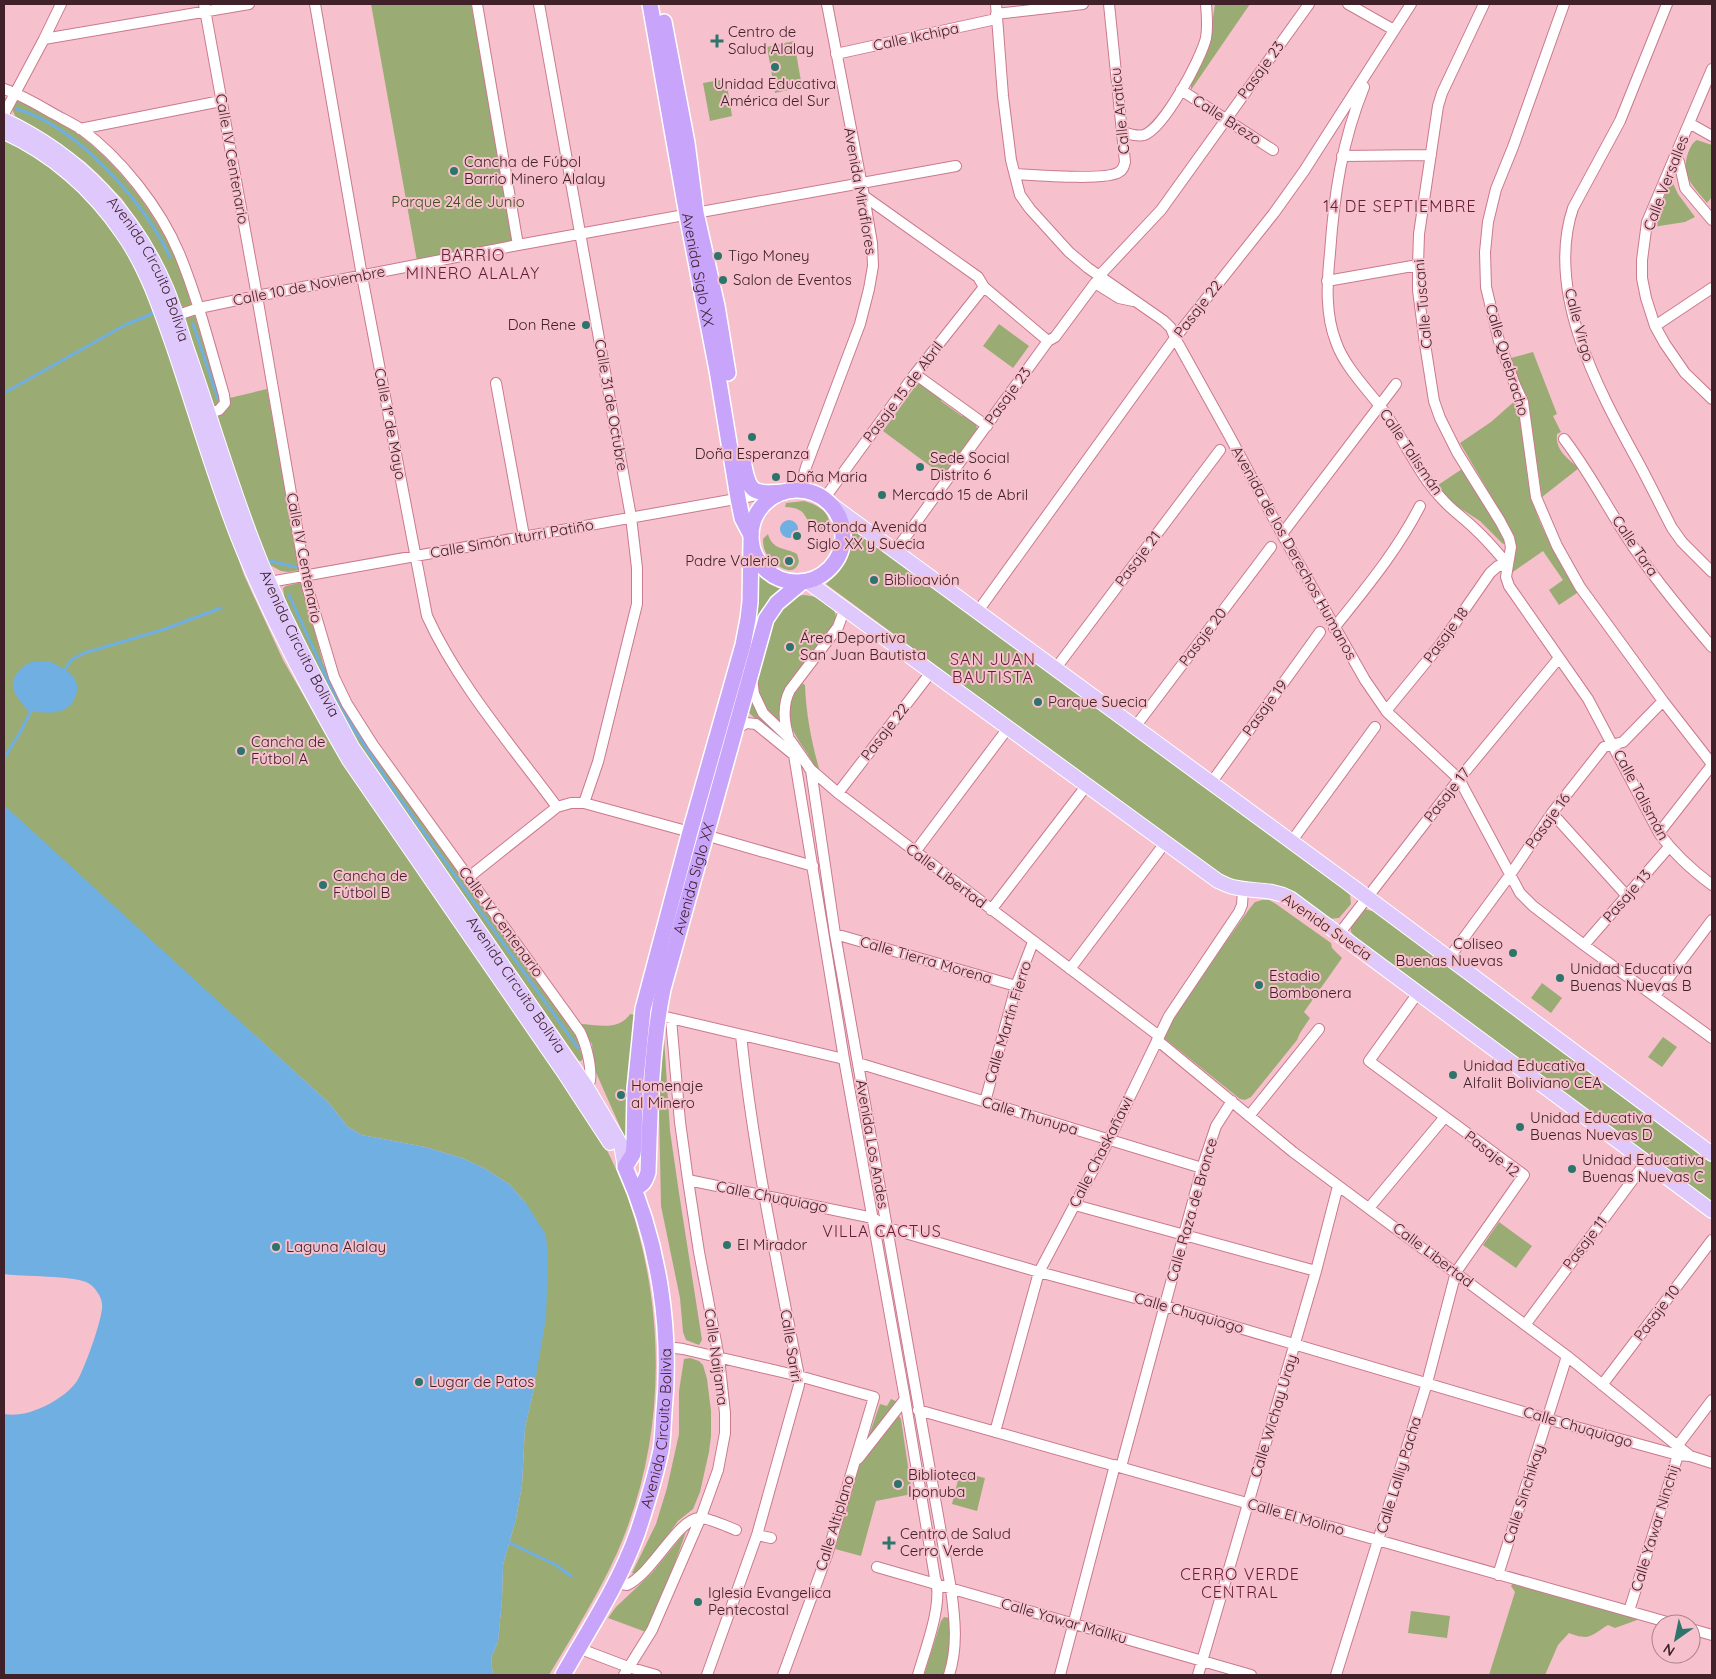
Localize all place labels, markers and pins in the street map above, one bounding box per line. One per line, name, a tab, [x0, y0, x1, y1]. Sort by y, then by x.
place label: Centro de Salud Alalay	[728, 22, 814, 58]
marker: Centro de Salud Alalay	[710, 34, 724, 48]
marker: Unidad Educativa América del Sur	[769, 61, 781, 73]
place label: Unidad Educativa América del Sur	[714, 74, 836, 110]
place label: Cancha de Fúbol Barrio Minero Alalay	[464, 152, 605, 188]
marker: Cancha de Fúbol Barrio Minero Alalay	[448, 165, 460, 177]
place label: Tigo Money	[728, 246, 810, 265]
marker: Tigo Money	[712, 250, 724, 262]
place label: Salon de Eventos	[733, 270, 852, 289]
marker: Salon de Eventos	[717, 274, 729, 286]
place label: Don Rene	[508, 315, 576, 334]
marker: Don Rene	[580, 319, 592, 331]
marker: Doña Esperanza	[746, 431, 758, 443]
place label: Doña Esperanza	[695, 444, 809, 463]
place label: Sede Social Distrito 6	[930, 448, 1010, 484]
marker: Sede Social Distrito 6	[914, 461, 926, 473]
place label: Doña Maria	[786, 467, 867, 486]
marker: Doña Maria	[770, 471, 782, 483]
place label: Mercado 15 de Abril	[892, 485, 1028, 504]
marker: Mercado 15 de Abril	[876, 489, 888, 501]
place label: Rotonda Avenida Siglo XX y Suecia	[807, 517, 927, 553]
marker: Rotonda Avenida Siglo XX y Suecia	[791, 530, 803, 542]
place label: Padre Valerio	[685, 551, 779, 570]
marker: Padre Valerio	[783, 555, 795, 567]
place label: Biblioavión	[884, 570, 960, 589]
marker: Biblioavión	[868, 574, 880, 586]
place label: Área Deportiva San Juan Bautista	[800, 628, 926, 664]
marker: Área Deportiva San Juan Bautista	[784, 641, 796, 653]
place label: Parque Suecia	[1048, 692, 1147, 711]
marker: Parque Suecia	[1032, 696, 1044, 708]
place label: Cancha de Fútbol A	[251, 732, 326, 768]
marker: Cancha de Fútbol A	[235, 745, 247, 757]
place label: Cancha de Fútbol B	[333, 866, 408, 902]
marker: Cancha de Fútbol B	[317, 879, 329, 891]
place label: Coliseo Buenas Nuevas	[1395, 934, 1503, 970]
marker: Coliseo Buenas Nuevas	[1507, 947, 1519, 959]
place label: Unidad Educativa Buenas Nuevas B	[1570, 959, 1692, 995]
place label: Estadio Bombonera	[1269, 966, 1351, 1002]
marker: Unidad Educativa Buenas Nuevas B	[1554, 972, 1566, 984]
marker: Estadio Bombonera	[1253, 979, 1265, 991]
place label: Unidad Educativa Alfalit Boliviano CEA	[1463, 1056, 1602, 1092]
marker: Unidad Educativa Alfalit Boliviano CEA	[1447, 1069, 1459, 1081]
place label: Homenaje al Minero	[631, 1076, 703, 1112]
marker: Homenaje al Minero	[615, 1089, 627, 1101]
place label: Unidad Educativa Buenas Nuevas D	[1530, 1108, 1653, 1144]
marker: Unidad Educativa Buenas Nuevas D	[1514, 1121, 1526, 1133]
place label: Unidad Educativa Buenas Nuevas C	[1582, 1150, 1704, 1186]
marker: Unidad Educativa Buenas Nuevas C	[1566, 1163, 1578, 1175]
place label: El Mirador	[737, 1235, 808, 1254]
place label: Laguna Alalay	[286, 1237, 386, 1256]
marker: El Mirador	[721, 1239, 733, 1251]
marker: Laguna Alalay	[270, 1241, 282, 1253]
place label: Lugar de Patos	[429, 1372, 534, 1391]
marker: Lugar de Patos	[413, 1376, 425, 1388]
place label: Biblioteca Iponuba	[908, 1465, 976, 1501]
marker: Biblioteca Iponuba	[892, 1478, 904, 1490]
place label: Centro de Salud Cerro Verde	[900, 1524, 1011, 1560]
marker: Centro de Salud Cerro Verde	[882, 1536, 896, 1550]
place label: Iglesia Evangelica Pentecostal	[708, 1583, 831, 1619]
marker: Iglesia Evangelica Pentecostal	[692, 1596, 704, 1608]

